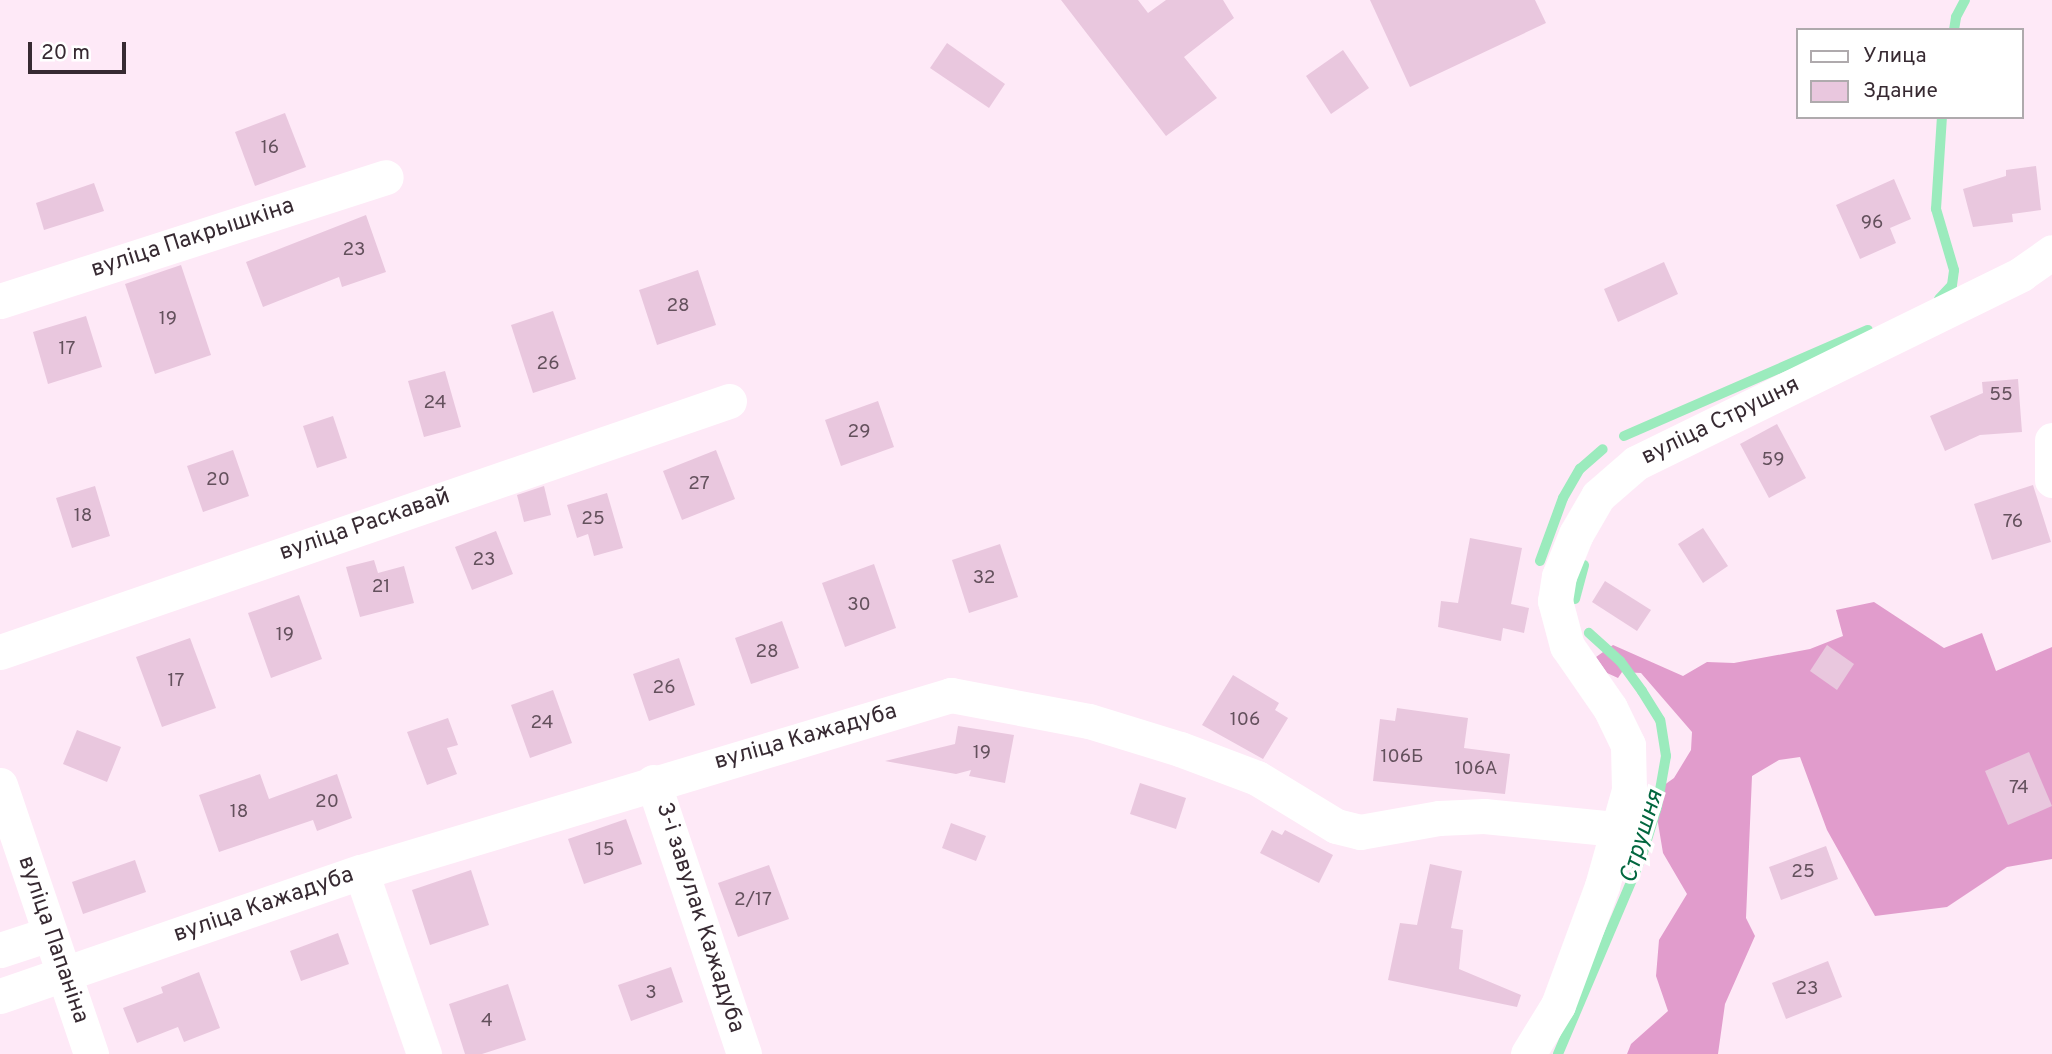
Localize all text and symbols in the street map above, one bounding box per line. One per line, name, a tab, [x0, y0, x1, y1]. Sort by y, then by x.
scale bar	[32, 28, 130, 72]
legend	[1797, 28, 2024, 119]
text: 20 m	[41, 40, 90, 67]
text: Улица	[1863, 43, 1927, 70]
text: Здание	[1863, 78, 1938, 105]
house number: 16	[261, 138, 279, 160]
street label: вуліца Пакрышкіна	[88, 193, 298, 285]
house number: 96	[1861, 213, 1883, 235]
house number: 23	[342, 240, 366, 262]
house number: 28	[666, 296, 690, 318]
house number: 19	[159, 309, 177, 331]
house number: 17	[59, 339, 75, 361]
house number: 26	[537, 354, 559, 376]
street label: вуліца Струшня	[1638, 372, 1804, 472]
house number: 55	[1989, 385, 2013, 407]
house number: 24	[423, 393, 447, 415]
house number: 29	[848, 422, 870, 444]
house number: 59	[1762, 450, 1784, 472]
house number: 20	[206, 470, 230, 492]
house number: 27	[688, 474, 710, 496]
street label: вуліца Раскавай	[276, 484, 454, 568]
house number: 18	[74, 506, 92, 528]
house number: 25	[581, 509, 605, 531]
house number: 76	[2003, 512, 2023, 534]
house number: 23	[472, 550, 496, 572]
house number: 32	[973, 568, 995, 590]
house number: 21	[372, 577, 390, 599]
house number: 30	[847, 595, 871, 617]
house number: 19	[276, 625, 294, 647]
house number: 28	[755, 642, 779, 664]
house number: 17	[168, 671, 184, 693]
house number: 26	[653, 678, 675, 700]
street label: вуліца Кажадуба	[712, 699, 900, 777]
house number: 106	[1230, 710, 1260, 732]
house number: 24	[530, 713, 554, 735]
house number: 19	[973, 743, 991, 765]
house number: 106Б	[1380, 747, 1424, 769]
house number: 106А	[1454, 759, 1498, 781]
house number: 74	[2009, 778, 2029, 800]
water label: Струшня	[1615, 787, 1671, 887]
house number: 20	[315, 792, 339, 814]
street label: 3-і завулак Кажадуба	[649, 800, 749, 1036]
house number: 18	[230, 802, 248, 824]
house number: 15	[596, 840, 614, 862]
street label: вуліца Папаніна	[10, 853, 94, 1027]
street label: вуліца Кажадуба	[170, 862, 358, 950]
house number: 25	[1791, 862, 1815, 884]
house number: 2/17	[734, 890, 772, 912]
house number: 23	[1795, 979, 1819, 1001]
house number: 3	[645, 983, 657, 1005]
house number: 4	[481, 1011, 493, 1033]

